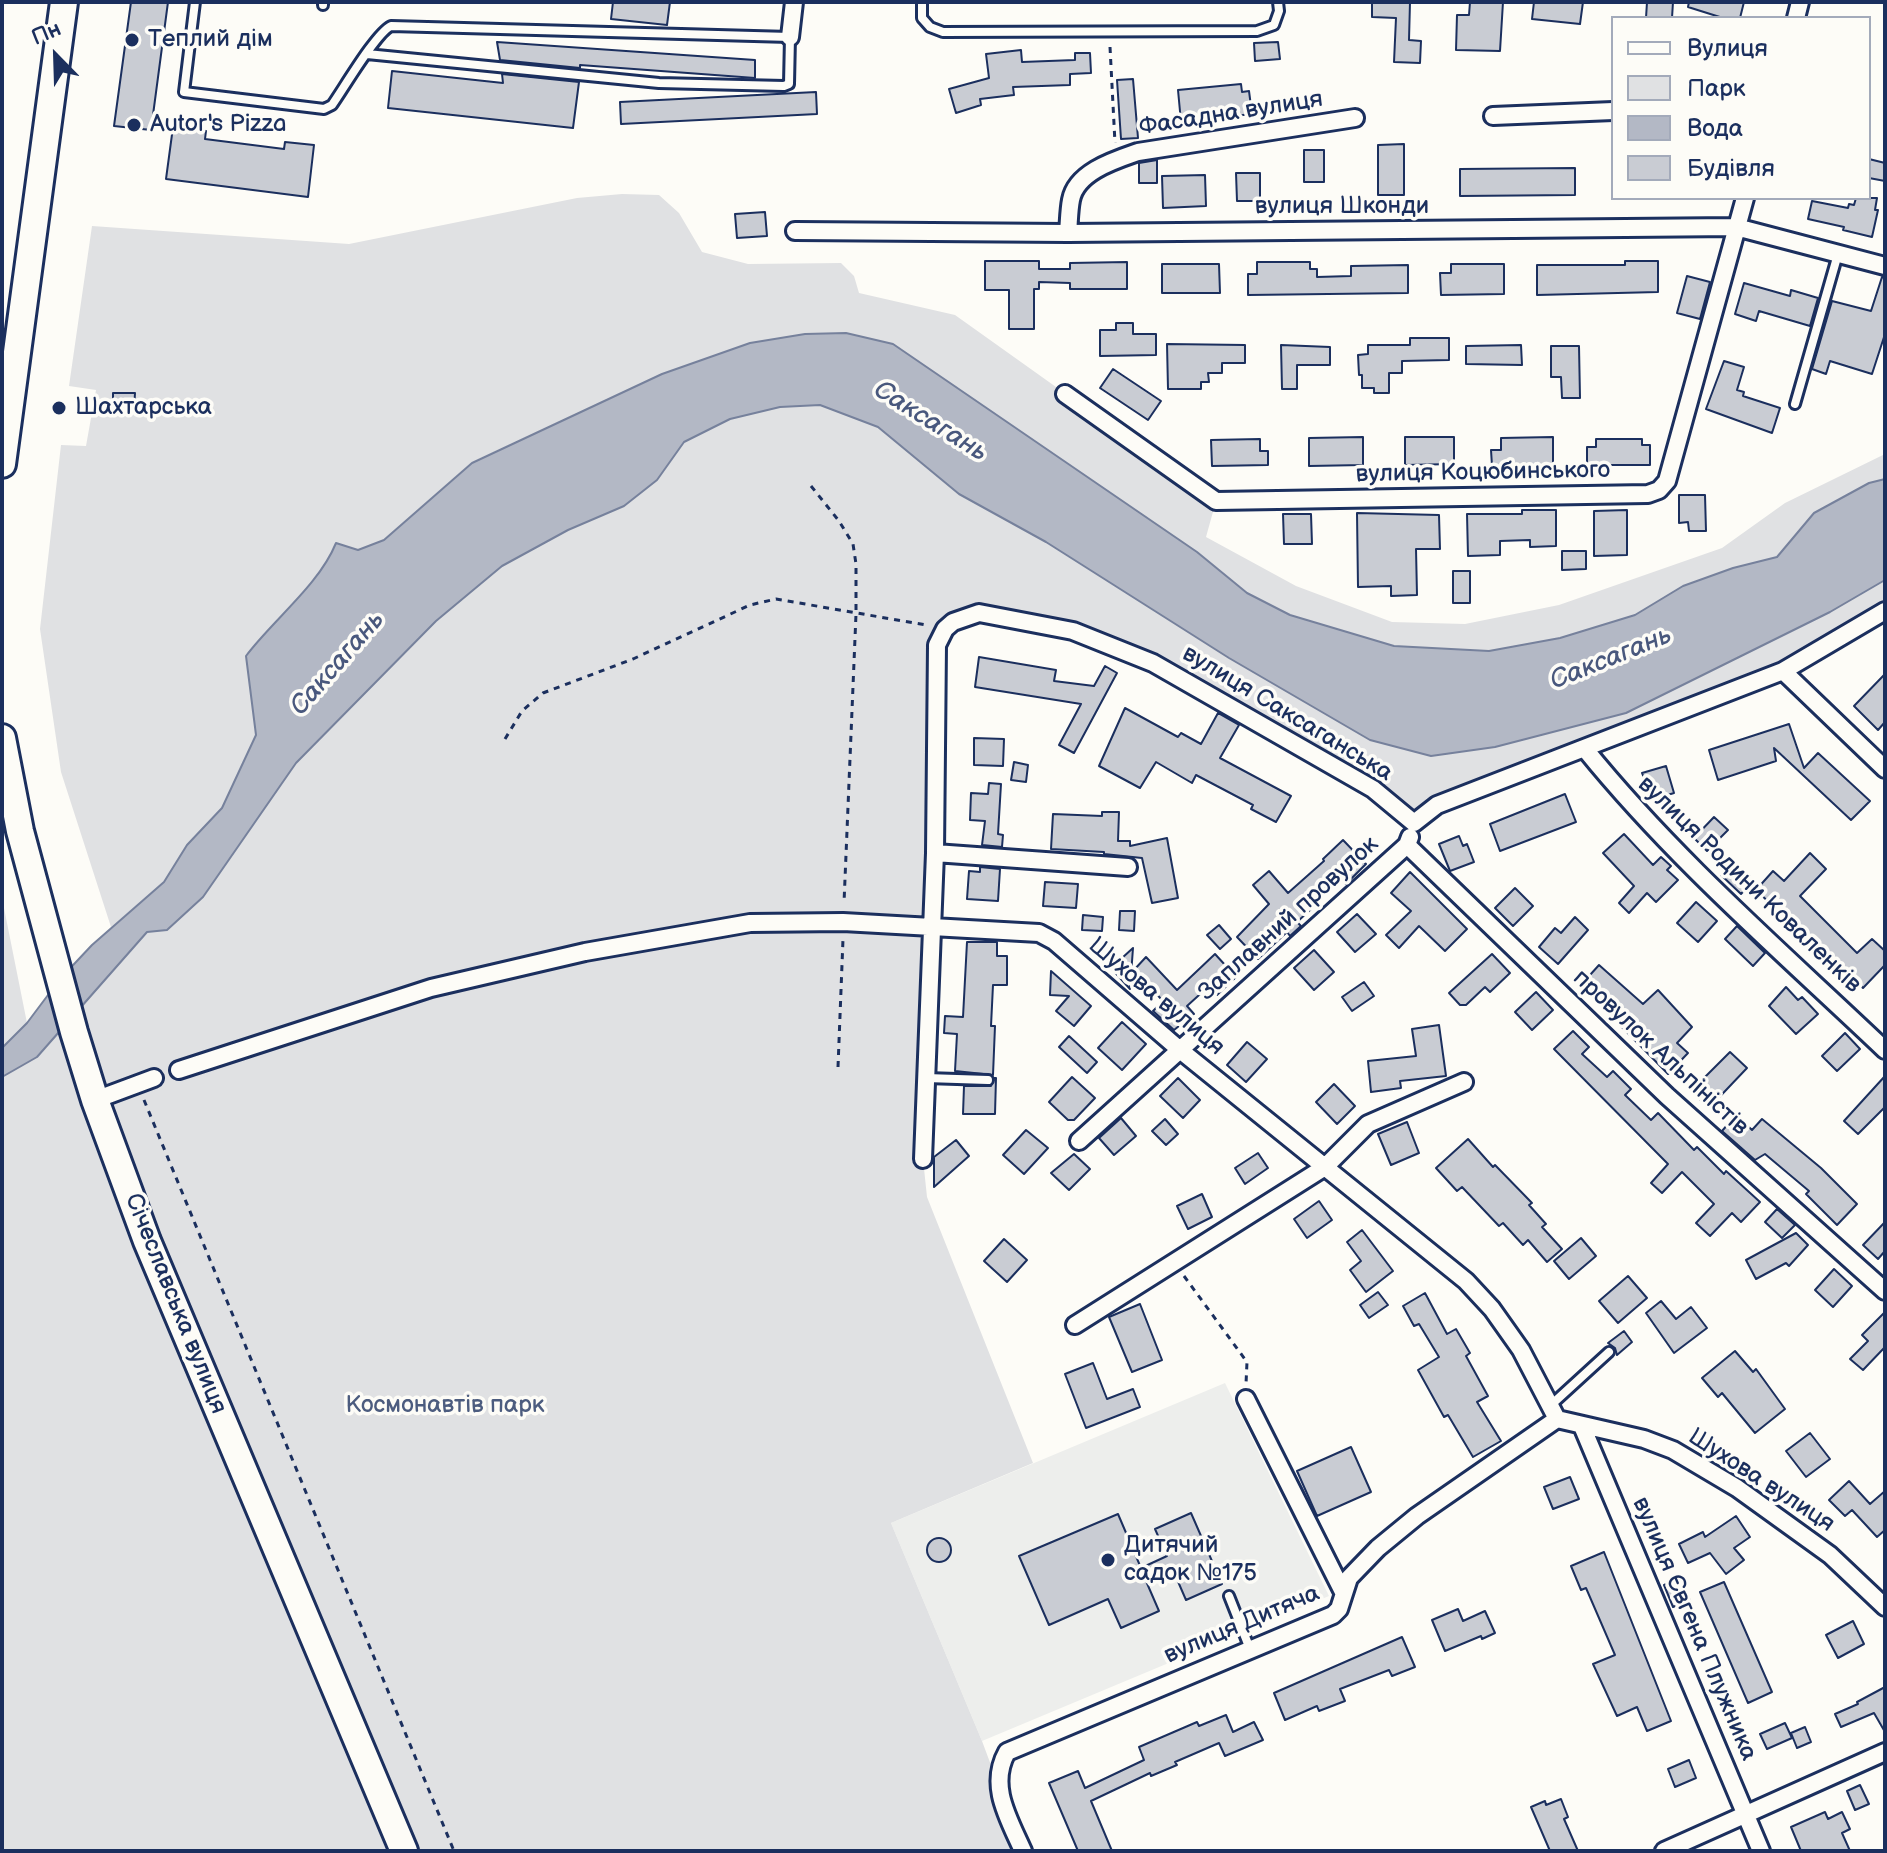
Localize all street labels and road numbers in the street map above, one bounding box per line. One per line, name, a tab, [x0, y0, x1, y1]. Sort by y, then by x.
street label: Фасадна вулиця	[1137, 85, 1325, 143]
street label: вулиця Шконди	[1255, 193, 1429, 221]
street label: вулиця Коцюбинського	[1355, 456, 1611, 490]
street label: вулиця Саксаганська	[1177, 640, 1397, 788]
street label: вулиця Родини Коваленків	[1631, 771, 1867, 999]
street label: Заплавний провулок	[1193, 831, 1385, 1007]
street label: Шухова вулиця	[1082, 932, 1230, 1062]
street label: провулок Альпіністів	[1566, 964, 1754, 1142]
street label: Січеславська вулиця	[118, 1190, 232, 1418]
street label: Шухова вулиця	[1682, 1423, 1840, 1539]
street label: вулиця Євгена Плужника	[1625, 1493, 1763, 1765]
street label: вулиця Дитяча	[1160, 1579, 1324, 1671]

